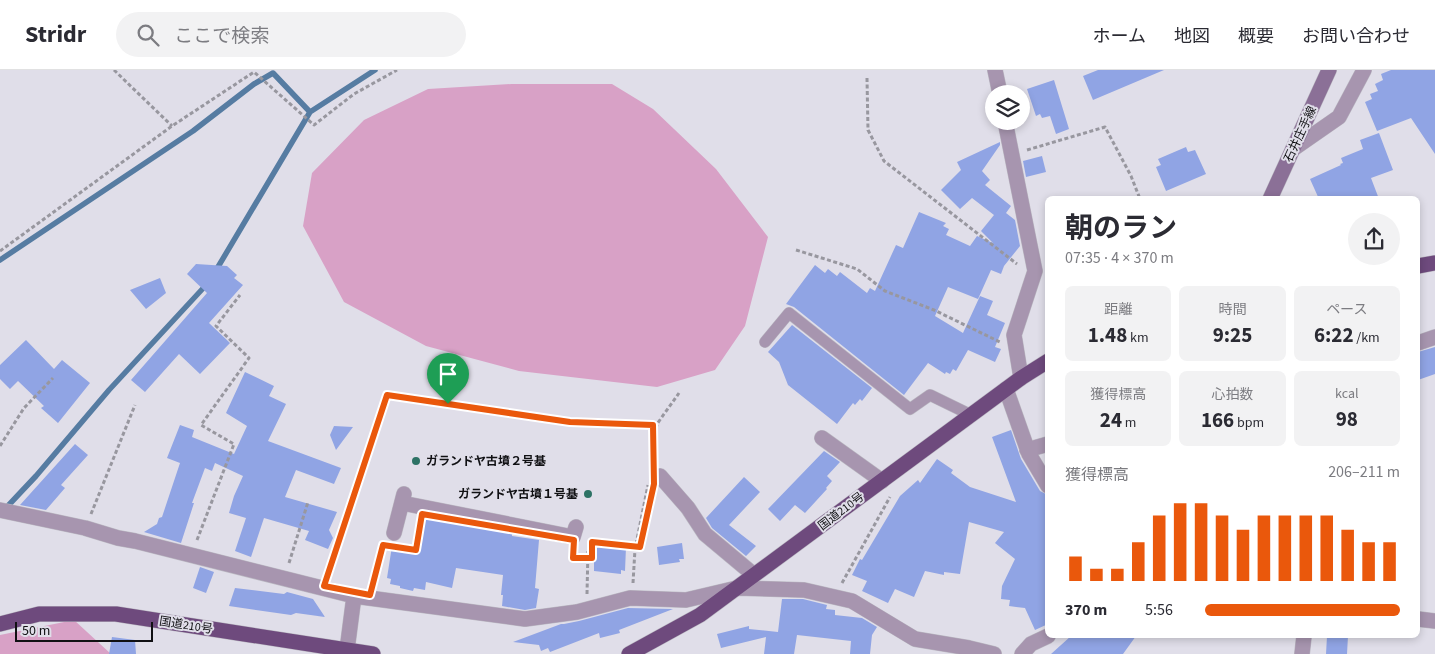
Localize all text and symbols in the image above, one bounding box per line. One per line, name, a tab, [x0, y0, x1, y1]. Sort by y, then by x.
search box	[116, 12, 466, 57]
text: Stridr	[25, 17, 86, 52]
icon: search	[134, 21, 162, 49]
text: ここで検索	[174, 23, 269, 50]
text: ホーム	[1093, 24, 1146, 49]
text: 地図	[1174, 24, 1210, 49]
text: 概要	[1238, 24, 1274, 49]
text: お問い合わせ	[1302, 24, 1410, 49]
map controls	[985, 85, 1030, 130]
button: layers	[985, 85, 1030, 130]
street label: 石井庄手線	[1280, 103, 1321, 165]
text: 朝のラン	[1065, 208, 1177, 248]
button: share	[1348, 213, 1400, 265]
text: 07:35 · 4 × 370 m	[1065, 247, 1174, 269]
text: 距離	[1104, 300, 1132, 320]
text: 時間	[1218, 300, 1246, 320]
text: ペース	[1326, 300, 1367, 320]
text: 1.48	[1088, 320, 1127, 350]
text: 9:25	[1213, 320, 1252, 350]
text: 6:22	[1314, 320, 1353, 350]
text: km	[1127, 328, 1149, 348]
text: /km	[1353, 328, 1380, 348]
pin	[427, 353, 469, 404]
icon: arrive	[434, 360, 462, 388]
text: kcal	[1335, 384, 1359, 404]
text: 獲得標高	[1090, 385, 1146, 405]
text: 心拍数	[1211, 385, 1253, 405]
text: 98	[1336, 404, 1358, 434]
text: 24	[1100, 405, 1122, 435]
text: 166	[1201, 405, 1234, 435]
text: m	[1122, 413, 1136, 433]
text: bpm	[1234, 413, 1264, 433]
place label: ガランドヤ古墳２号基	[426, 453, 546, 470]
marker: ガランドヤ古墳２号基	[410, 455, 422, 467]
text: 206–211 m	[1328, 461, 1400, 483]
text: 獲得標高	[1065, 464, 1129, 486]
place label: ガランドヤ古墳１号基	[458, 486, 578, 503]
marker: ガランドヤ古墳１号基	[582, 488, 594, 500]
street label: 国道210号	[815, 488, 868, 534]
text: 370 m	[1065, 599, 1107, 621]
text: 5:56	[1145, 599, 1173, 621]
street label: 国道210号	[158, 613, 214, 638]
scale bar	[15, 619, 152, 642]
text: 50 m	[22, 621, 50, 641]

